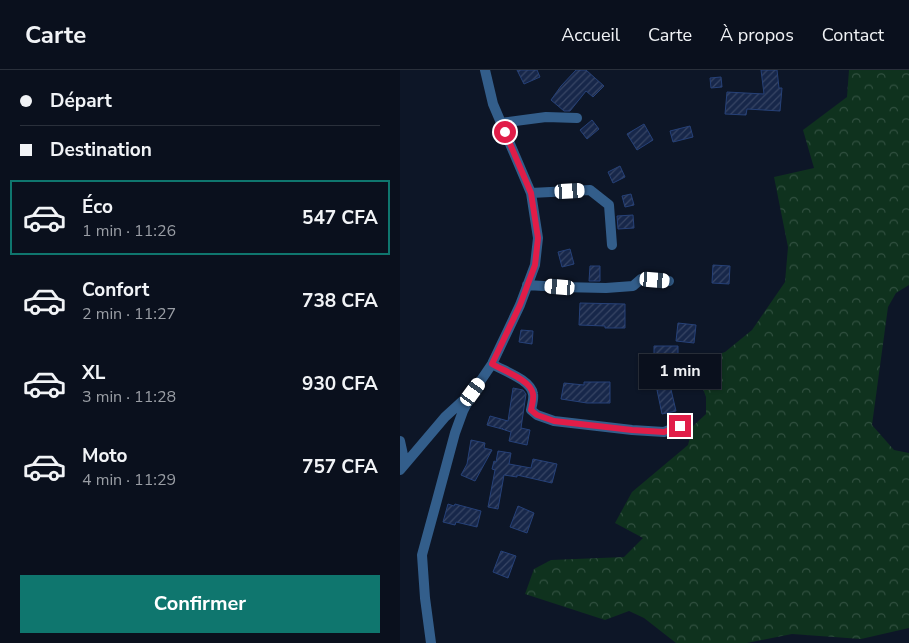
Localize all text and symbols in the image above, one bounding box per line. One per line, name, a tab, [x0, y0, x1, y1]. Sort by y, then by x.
text: Carte	[25, 19, 86, 51]
text: Accueil	[561, 23, 620, 47]
text: Carte	[648, 23, 692, 47]
text: À propos	[720, 23, 794, 47]
text: Contact	[822, 23, 884, 47]
text: Départ	[50, 88, 112, 114]
route start	[494, 121, 516, 143]
text: Destination	[50, 137, 152, 163]
car	[554, 183, 585, 199]
text: Éco	[82, 194, 113, 220]
icon: car	[22, 195, 67, 240]
text: 547 CFA	[302, 205, 378, 231]
text: 1 min · 11:26	[82, 220, 176, 242]
car	[639, 271, 670, 289]
text: Confort	[82, 277, 149, 303]
icon: car	[22, 278, 67, 323]
car	[544, 278, 575, 296]
text: 738 CFA	[302, 288, 378, 314]
text: 2 min · 11:27	[82, 303, 176, 325]
callout: 1 min	[639, 354, 721, 388]
text: XL	[82, 360, 105, 386]
text: 1 min	[659, 360, 701, 382]
icon: car	[22, 361, 67, 406]
text: 930 CFA	[302, 371, 378, 397]
car	[458, 375, 487, 409]
text: 3 min · 11:28	[82, 386, 176, 408]
route end	[669, 415, 691, 437]
text: Moto	[82, 443, 128, 469]
icon: car	[22, 444, 67, 489]
text: 757 CFA	[302, 454, 378, 480]
text: 4 min · 11:29	[82, 469, 176, 491]
button: Confirmer	[20, 575, 380, 633]

